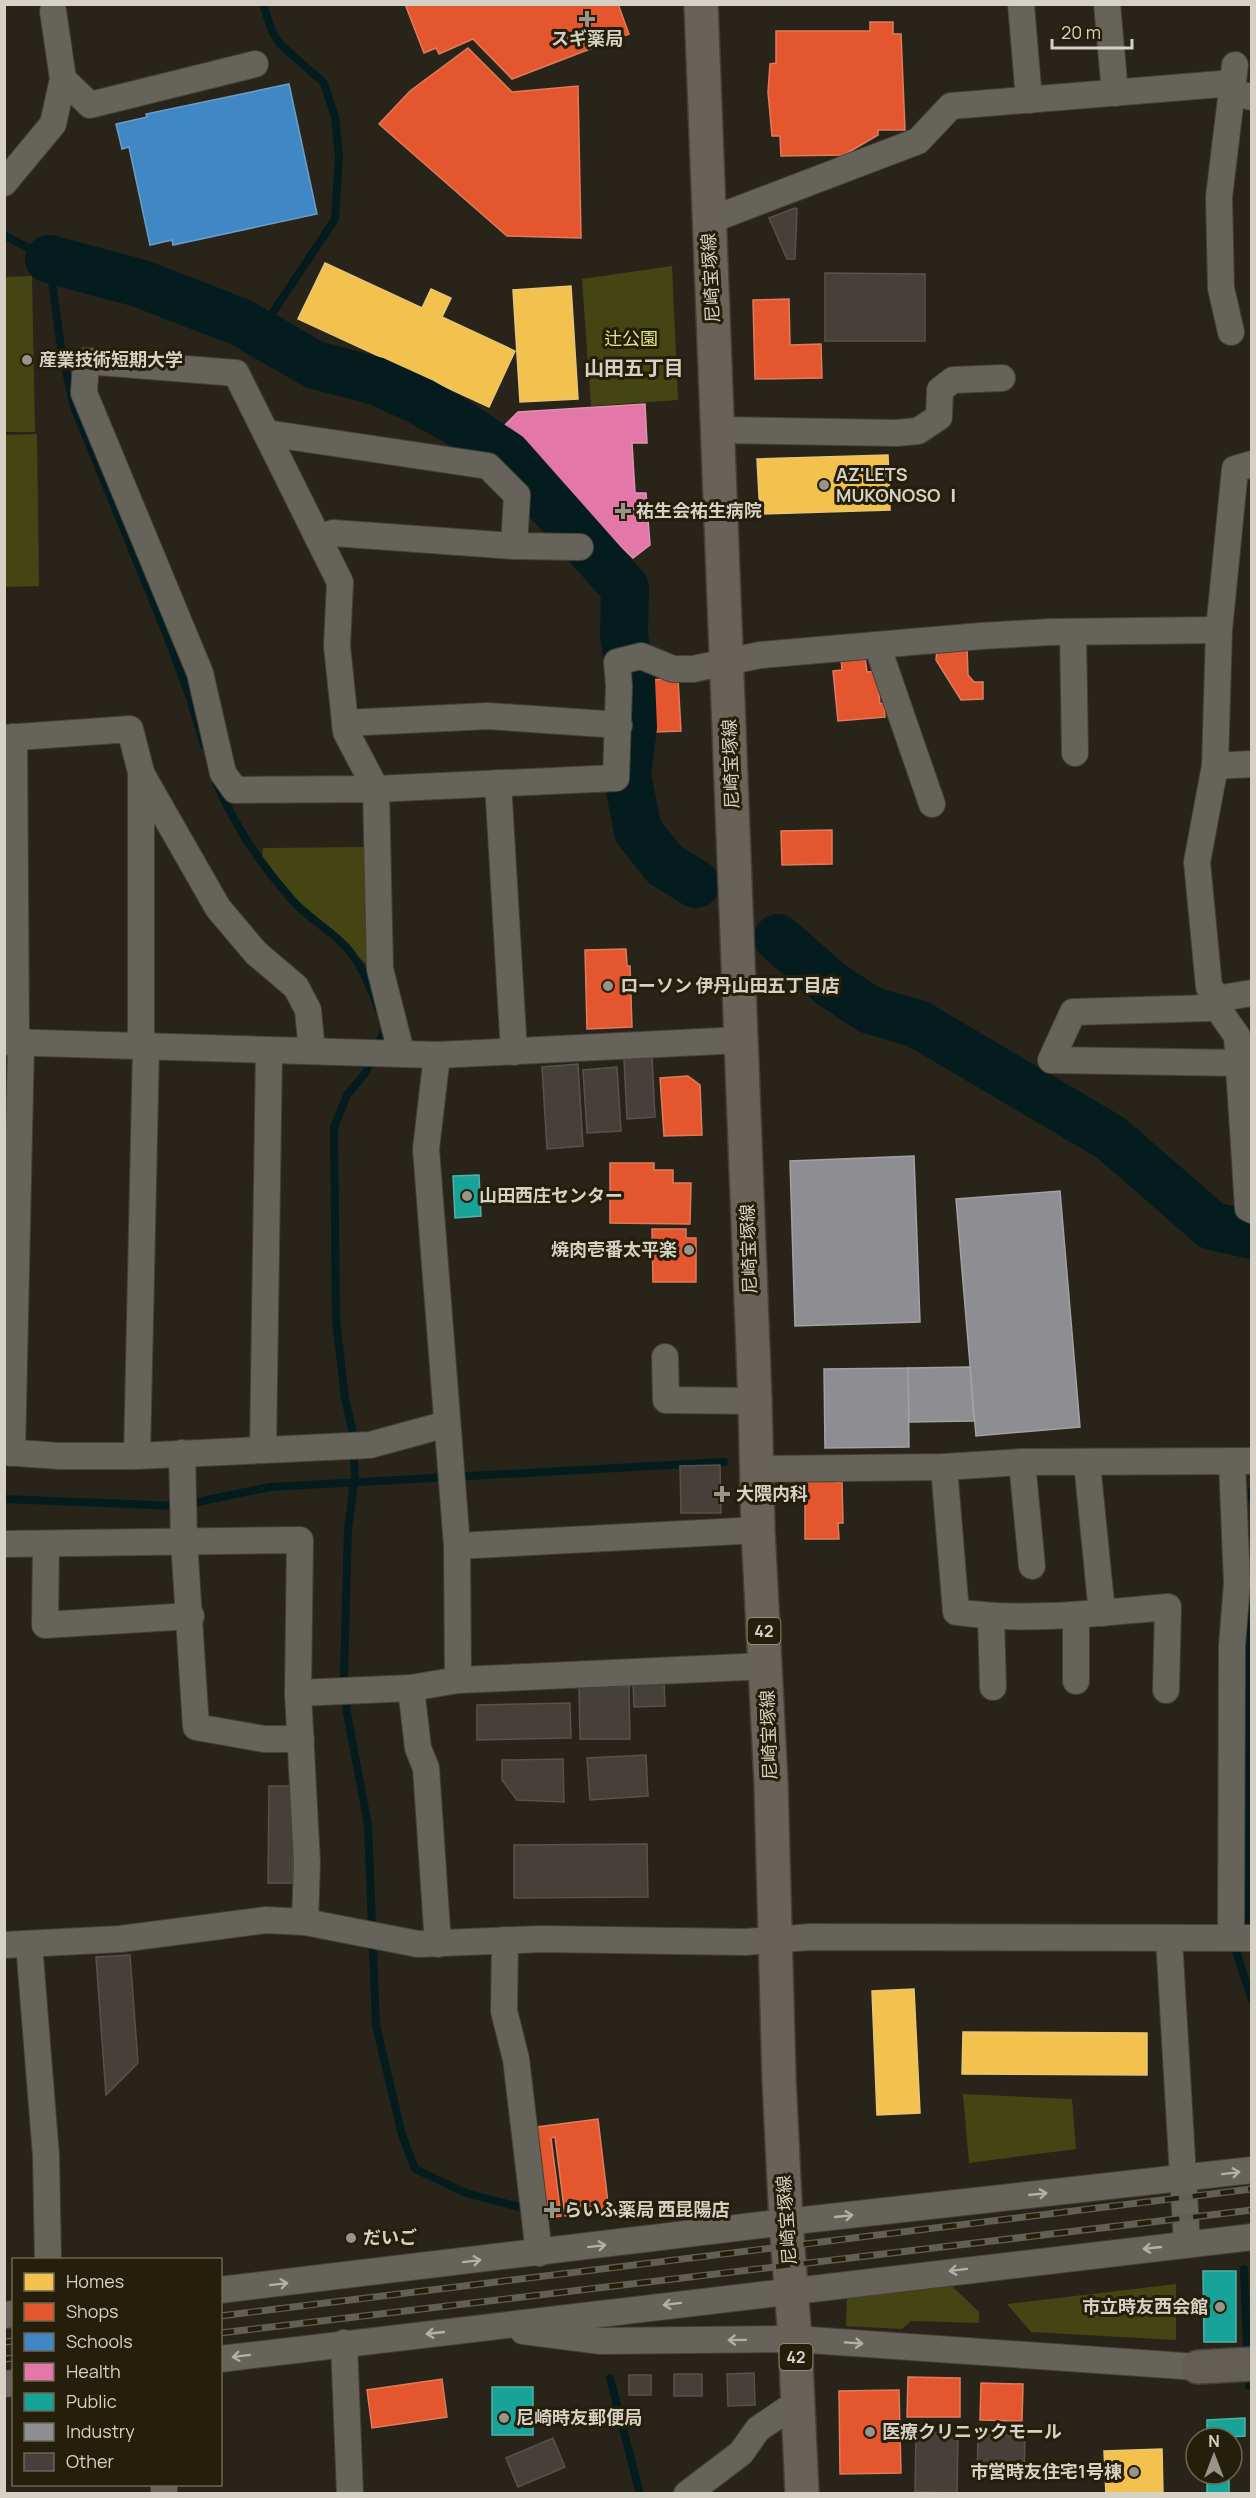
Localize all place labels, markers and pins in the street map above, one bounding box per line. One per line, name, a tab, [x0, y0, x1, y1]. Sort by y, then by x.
marker: スギ薬局	[580, 12, 594, 26]
place label: スギ薬局	[551, 26, 623, 50]
place label: 産業技術短期大学	[39, 347, 183, 371]
marker: 産業技術短期大学	[20, 353, 34, 367]
place label: AZ'LETS MUKONOSO Ⅰ	[836, 462, 962, 507]
marker: AZ'LETS MUKONOSO Ⅰ	[817, 478, 831, 492]
place label: 祐生会祐生病院	[636, 498, 762, 522]
marker: 祐生会祐生病院	[614, 502, 632, 520]
place label: ローソン 伊丹山田五丁目店	[620, 973, 840, 997]
marker: ローソン 伊丹山田五丁目店	[601, 979, 615, 993]
place label: 山田西庄センター	[479, 1183, 623, 1207]
marker: 山田西庄センター	[460, 1189, 474, 1203]
place label: 焼肉壱番太平楽	[551, 1237, 677, 1261]
marker: 焼肉壱番太平楽	[682, 1243, 696, 1257]
place label: 大隈内科	[736, 1481, 808, 1505]
marker: 大隈内科	[713, 1485, 731, 1503]
place label: らいふ薬局 西昆陽店	[564, 2197, 730, 2221]
marker: らいふ薬局 西昆陽店	[545, 2203, 559, 2217]
place label: だいご	[363, 2225, 417, 2249]
marker: だいご	[344, 2231, 358, 2245]
place label: 市立時友西会館	[1082, 2294, 1208, 2318]
marker: 市立時友西会館	[1213, 2300, 1227, 2314]
place label: 尼崎時友郵便局	[516, 2405, 642, 2429]
marker: 尼崎時友郵便局	[497, 2411, 511, 2425]
place label: 医療クリニックモール	[882, 2419, 1062, 2443]
marker: 医療クリニックモール	[863, 2425, 877, 2439]
place label: 市営時友住宅1号棟	[970, 2459, 1122, 2483]
marker: 市営時友住宅1号棟	[1127, 2465, 1141, 2479]

